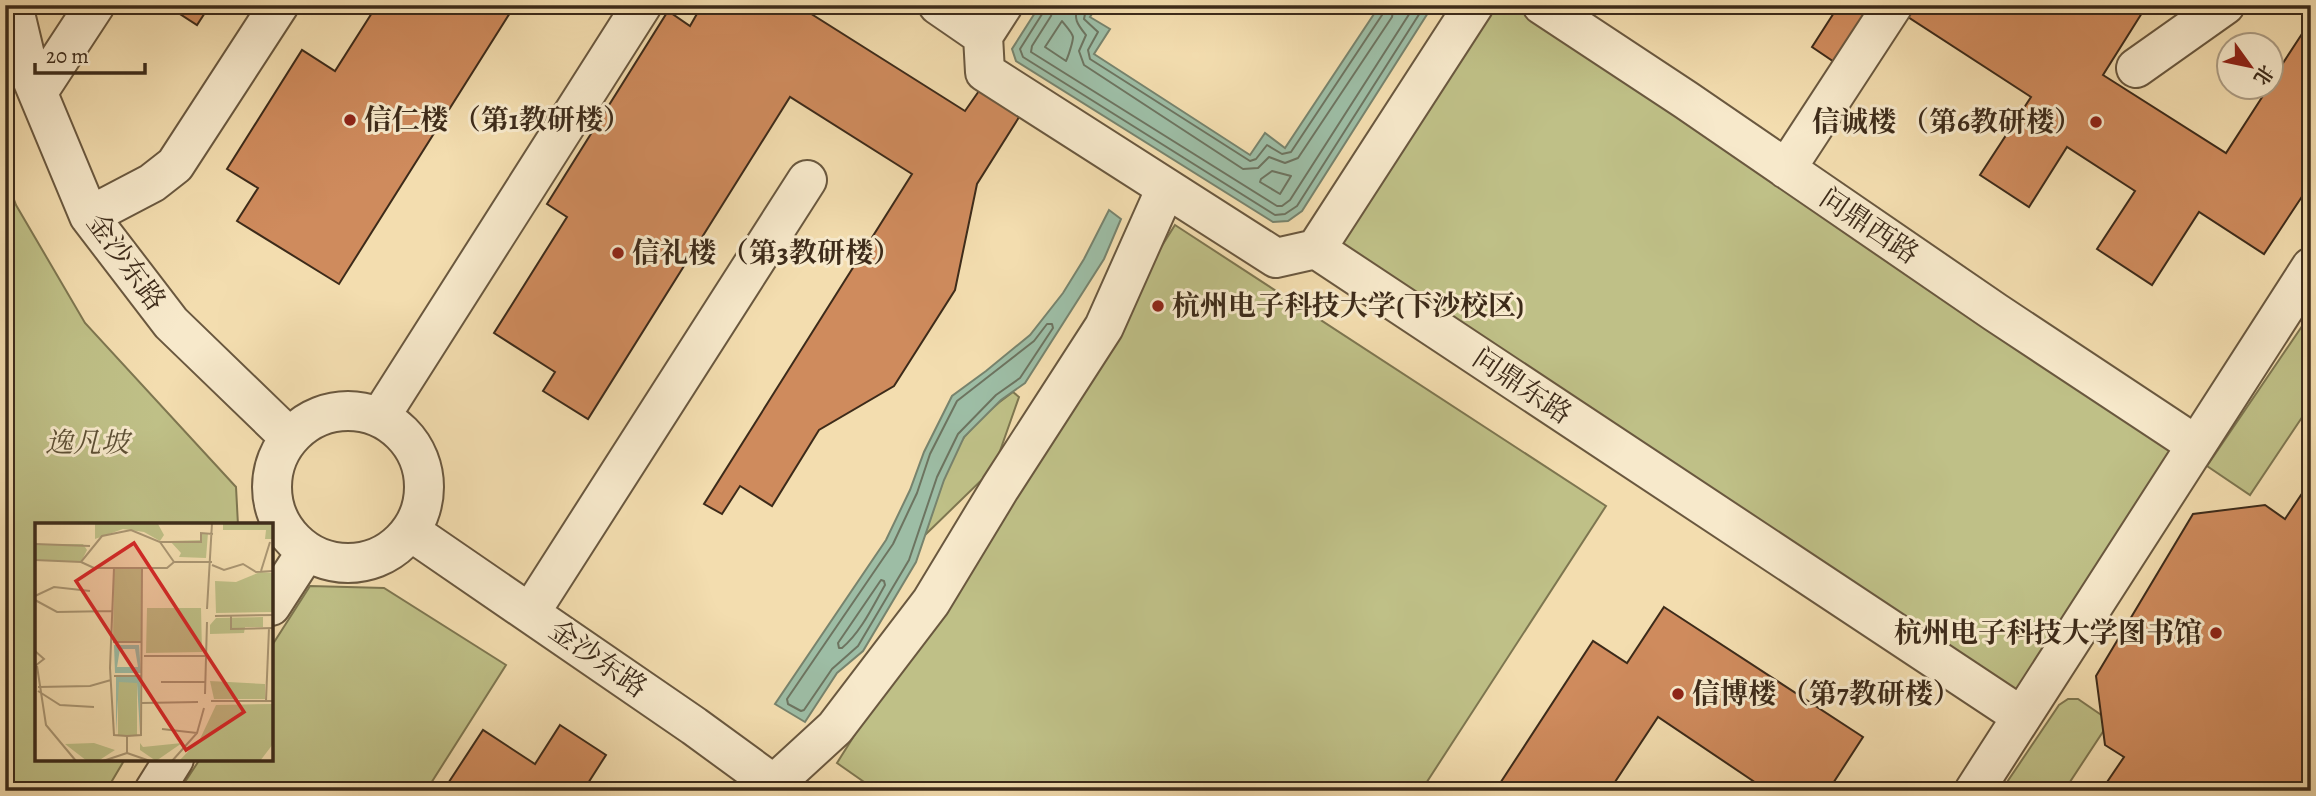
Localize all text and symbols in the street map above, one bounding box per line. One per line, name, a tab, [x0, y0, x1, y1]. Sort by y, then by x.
scale bar	[35, 32, 145, 76]
north arrow	[2214, 32, 2284, 102]
text: 20 m	[46, 42, 89, 70]
text: 北	[2247, 60, 2279, 90]
place label: 信仁楼 （第1教研楼）	[364, 101, 631, 139]
place label: 信诚楼 （第6教研楼）	[1812, 103, 2082, 141]
marker: 信仁楼 （第1教研楼）	[342, 112, 358, 128]
marker: 信诚楼 （第6教研楼）	[2088, 114, 2104, 130]
street label: 问鼎西路	[1812, 179, 1926, 273]
street label: 金沙东路	[78, 206, 174, 318]
place label: 信礼楼 （第3教研楼）	[632, 234, 901, 272]
marker: 信礼楼 （第3教研楼）	[610, 245, 626, 261]
place label: 杭州电子科技大学(下沙校区)	[1172, 287, 1524, 325]
marker: 杭州电子科技大学(下沙校区)	[1150, 298, 1166, 314]
street label: 问鼎东路	[1465, 339, 1579, 433]
park label: 逸凡坡	[45, 424, 133, 462]
inset map	[35, 523, 273, 761]
street label: 金沙东路	[541, 611, 655, 707]
place label: 杭州电子科技大学图书馆	[1894, 614, 2202, 652]
marker: 杭州电子科技大学图书馆	[2208, 625, 2224, 641]
place label: 信博楼 （第7教研楼）	[1692, 675, 1961, 713]
marker: 信博楼 （第7教研楼）	[1670, 686, 1686, 702]

